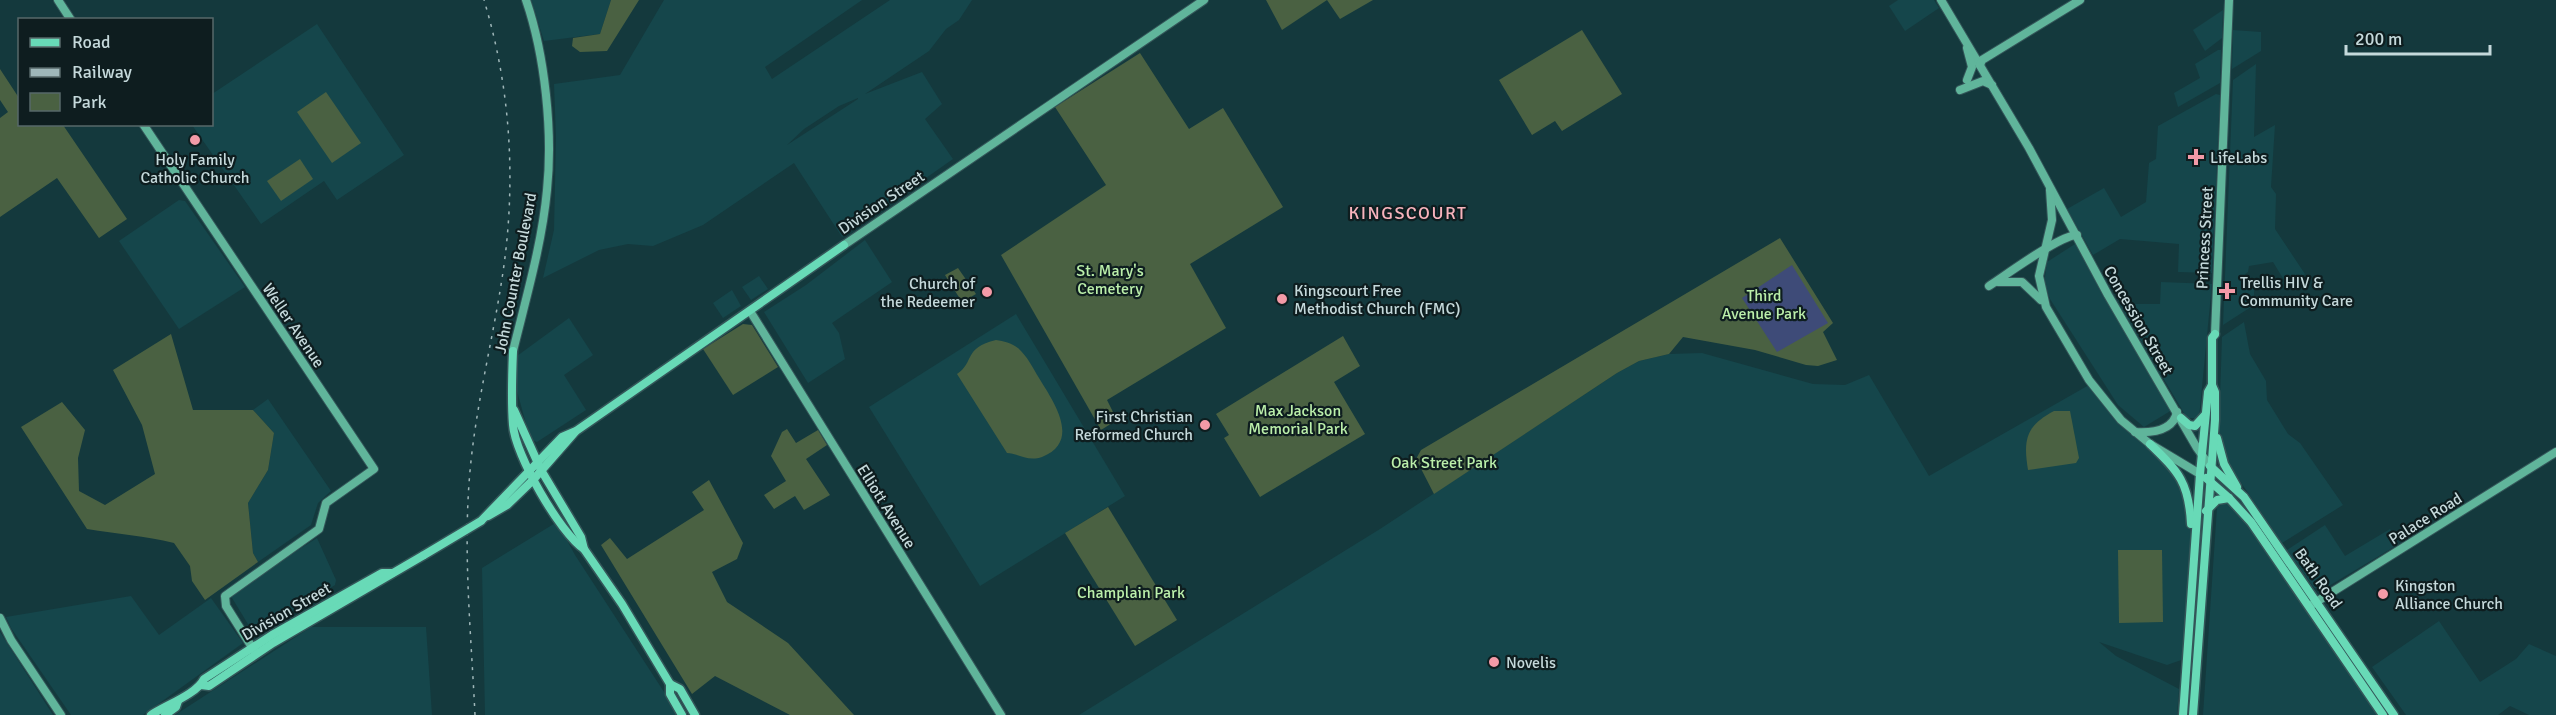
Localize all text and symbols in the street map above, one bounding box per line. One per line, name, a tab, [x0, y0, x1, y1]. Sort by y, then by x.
legend	[18, 18, 213, 126]
scale bar	[2346, 18, 2490, 56]
text: 200 m	[2355, 28, 2402, 50]
text: Road	[72, 31, 111, 53]
text: Railway	[72, 61, 133, 83]
text: Park	[72, 91, 107, 113]
marker: Holy Family Catholic Church	[188, 133, 202, 147]
marker: LifeLabs	[2187, 148, 2205, 166]
place label: LifeLabs	[2210, 148, 2267, 168]
place label: Holy Family Catholic Church	[140, 150, 250, 188]
street label: Division Street	[835, 166, 929, 239]
street label: Princess Street	[2192, 186, 2218, 290]
street label: John Counter Boulevard	[491, 191, 541, 355]
district label: KINGSCOURT	[1349, 202, 1467, 224]
park label: St. Mary's Cemetery	[1076, 261, 1144, 299]
street label: Concession Street	[2099, 262, 2178, 379]
place label: Trellis HIV & Community Care	[2240, 273, 2353, 311]
place label: Church of the Redeemer	[881, 274, 976, 312]
street label: Weller Avenue	[258, 280, 329, 372]
place label: Kingscourt Free Methodist Church (FMC)	[1294, 281, 1460, 319]
marker: Trellis HIV & Community Care	[2218, 282, 2236, 300]
marker: Church of the Redeemer	[980, 285, 994, 299]
park label: Third Avenue Park	[1722, 286, 1806, 324]
marker: Kingscourt Free Methodist Church (FMC)	[1275, 292, 1289, 306]
park label: Max Jackson Memorial Park	[1248, 401, 1348, 439]
place label: First Christian Reformed Church	[1074, 407, 1193, 445]
marker: First Christian Reformed Church	[1198, 418, 1212, 432]
park label: Oak Street Park	[1391, 453, 1497, 473]
street label: Elliott Avenue	[852, 461, 920, 552]
street label: Palace Road	[2385, 488, 2466, 549]
street label: Bath Road	[2290, 544, 2346, 613]
place label: Kingston Alliance Church	[2395, 576, 2503, 614]
street label: Division Street	[238, 578, 335, 645]
park label: Champlain Park	[1077, 583, 1185, 603]
marker: Kingston Alliance Church	[2376, 587, 2390, 601]
place label: Novelis	[1506, 653, 1556, 673]
marker: Novelis	[1487, 655, 1501, 669]

